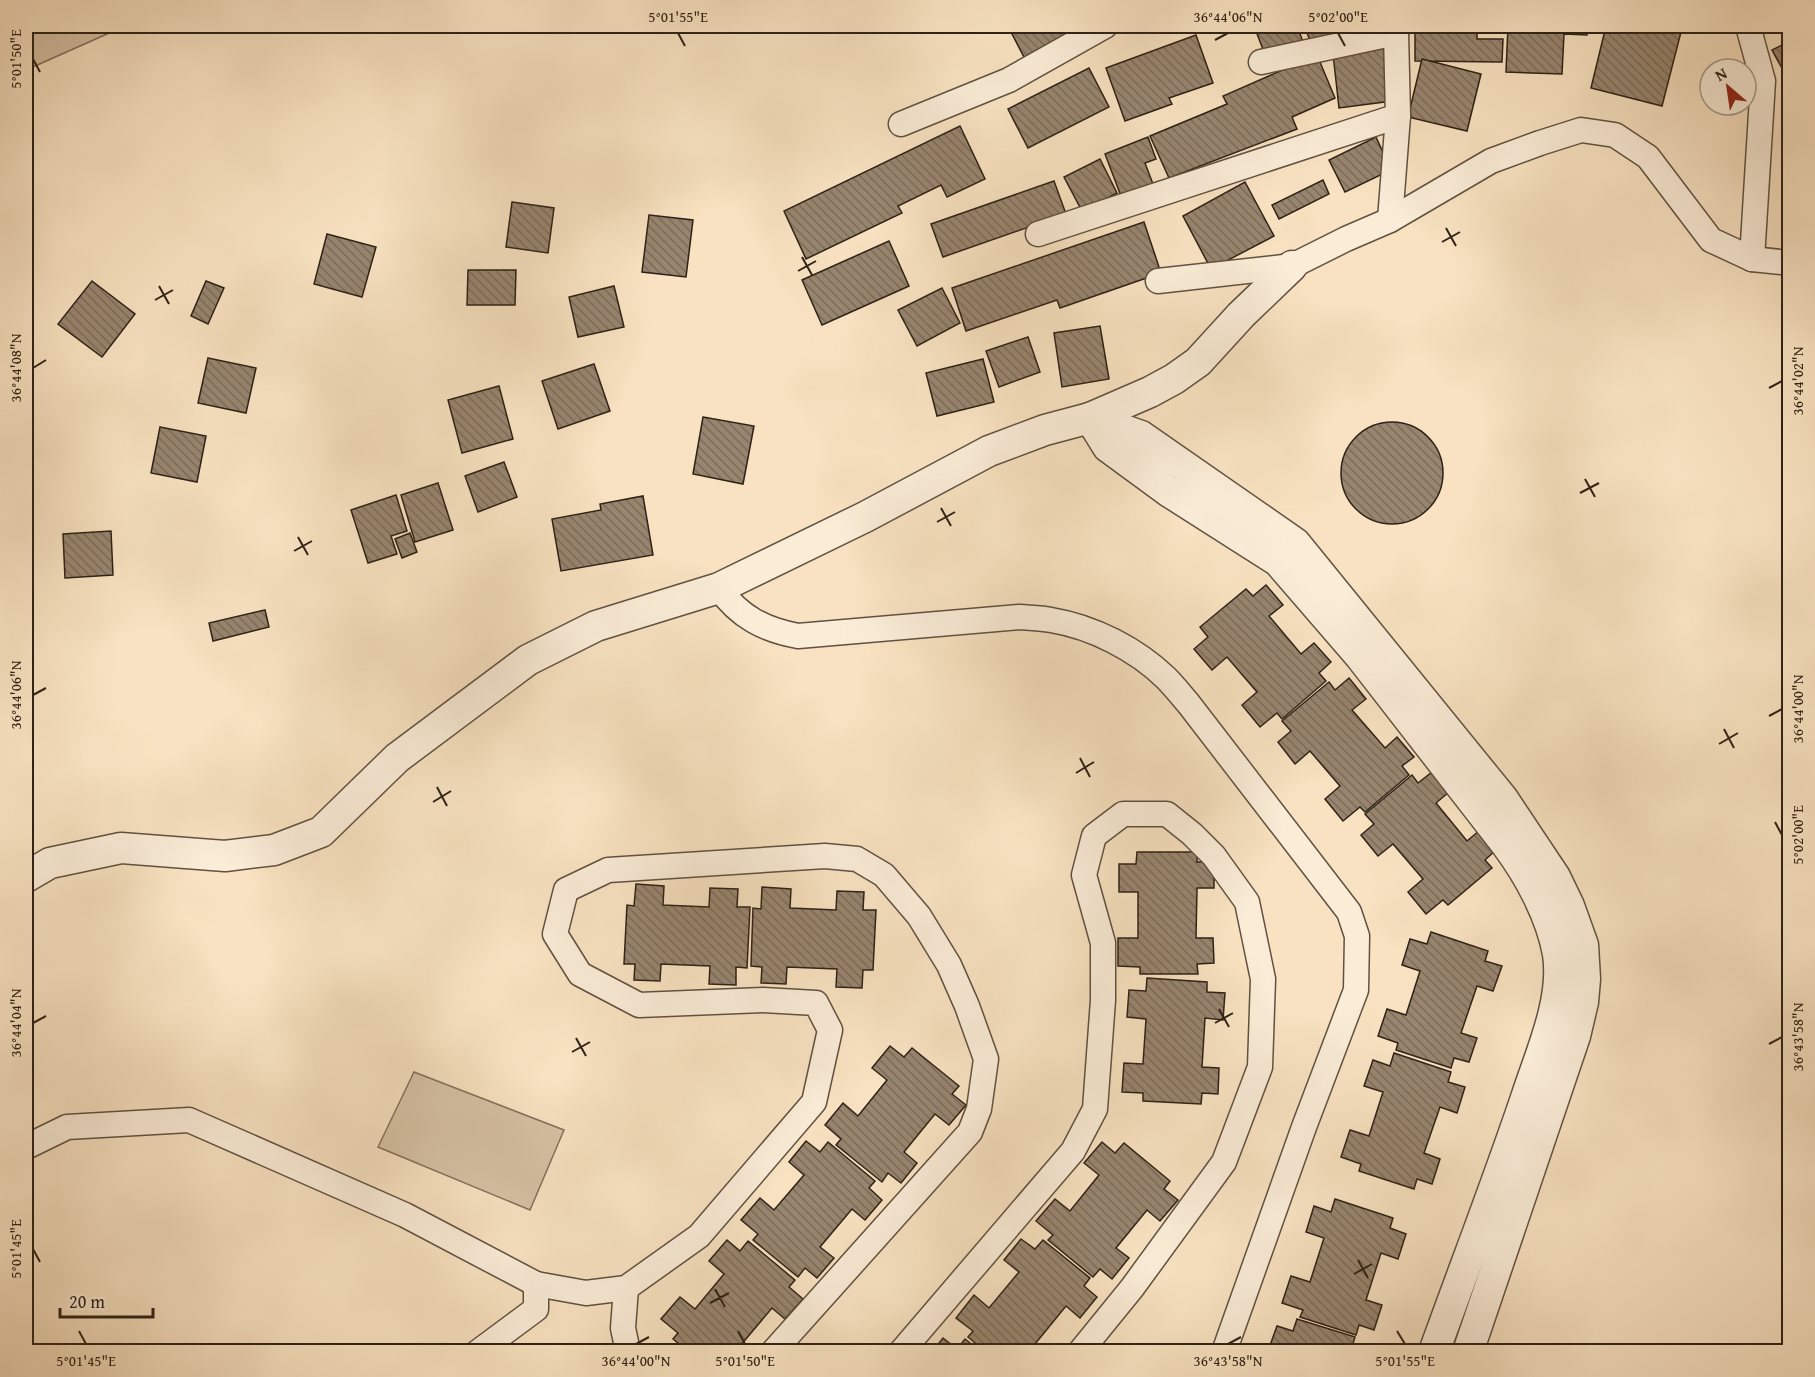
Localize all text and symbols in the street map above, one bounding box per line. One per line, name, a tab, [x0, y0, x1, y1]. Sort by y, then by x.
text: 5°01'55"E	[648, 6, 708, 27]
text: 36°44'06"N	[1194, 6, 1263, 27]
text: 5°02'00"E	[1308, 6, 1368, 27]
text: 5°01'50"E	[5, 29, 26, 89]
north arrow	[1698, 57, 1758, 117]
text: N	[1710, 61, 1731, 87]
text: 36°44'08"N	[5, 333, 26, 402]
text: 36°44'02"N	[1787, 346, 1808, 415]
text: 36°44'06"N	[5, 660, 26, 729]
text: 36°44'00"N	[1787, 674, 1808, 743]
text: 5°02'00"E	[1787, 805, 1808, 865]
text: 36°44'04"N	[5, 988, 26, 1057]
text: 36°43'58"N	[1787, 1002, 1808, 1071]
text: 5°01'45"E	[5, 1219, 26, 1279]
scale bar	[60, 1281, 153, 1319]
text: 20 m	[69, 1288, 105, 1315]
text: 5°01'45"E	[56, 1350, 116, 1371]
text: 36°44'00"N	[602, 1350, 671, 1371]
text: 5°01'50"E	[715, 1350, 775, 1371]
text: 36°43'58"N	[1194, 1350, 1263, 1371]
text: 5°01'55"E	[1375, 1350, 1435, 1371]

